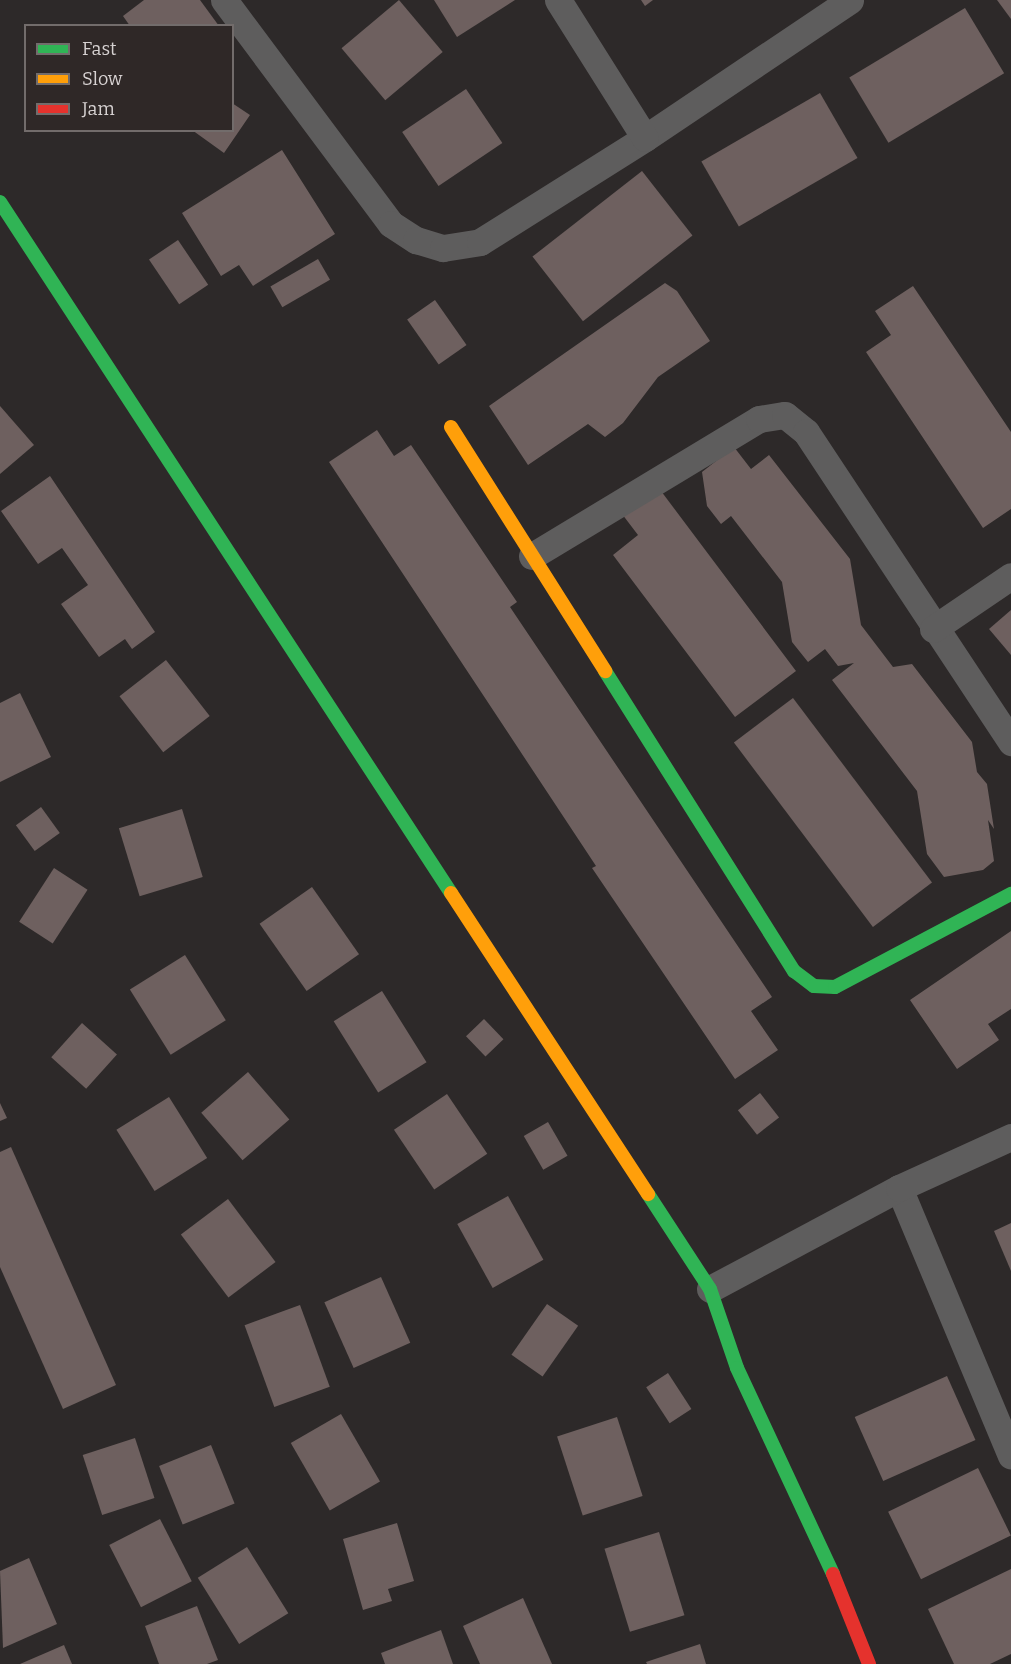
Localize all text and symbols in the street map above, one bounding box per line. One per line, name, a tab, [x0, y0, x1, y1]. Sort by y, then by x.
legend	[24, 24, 234, 132]
text: Fast	[82, 38, 117, 60]
text: Slow	[82, 68, 122, 90]
text: Jam	[82, 98, 115, 120]

